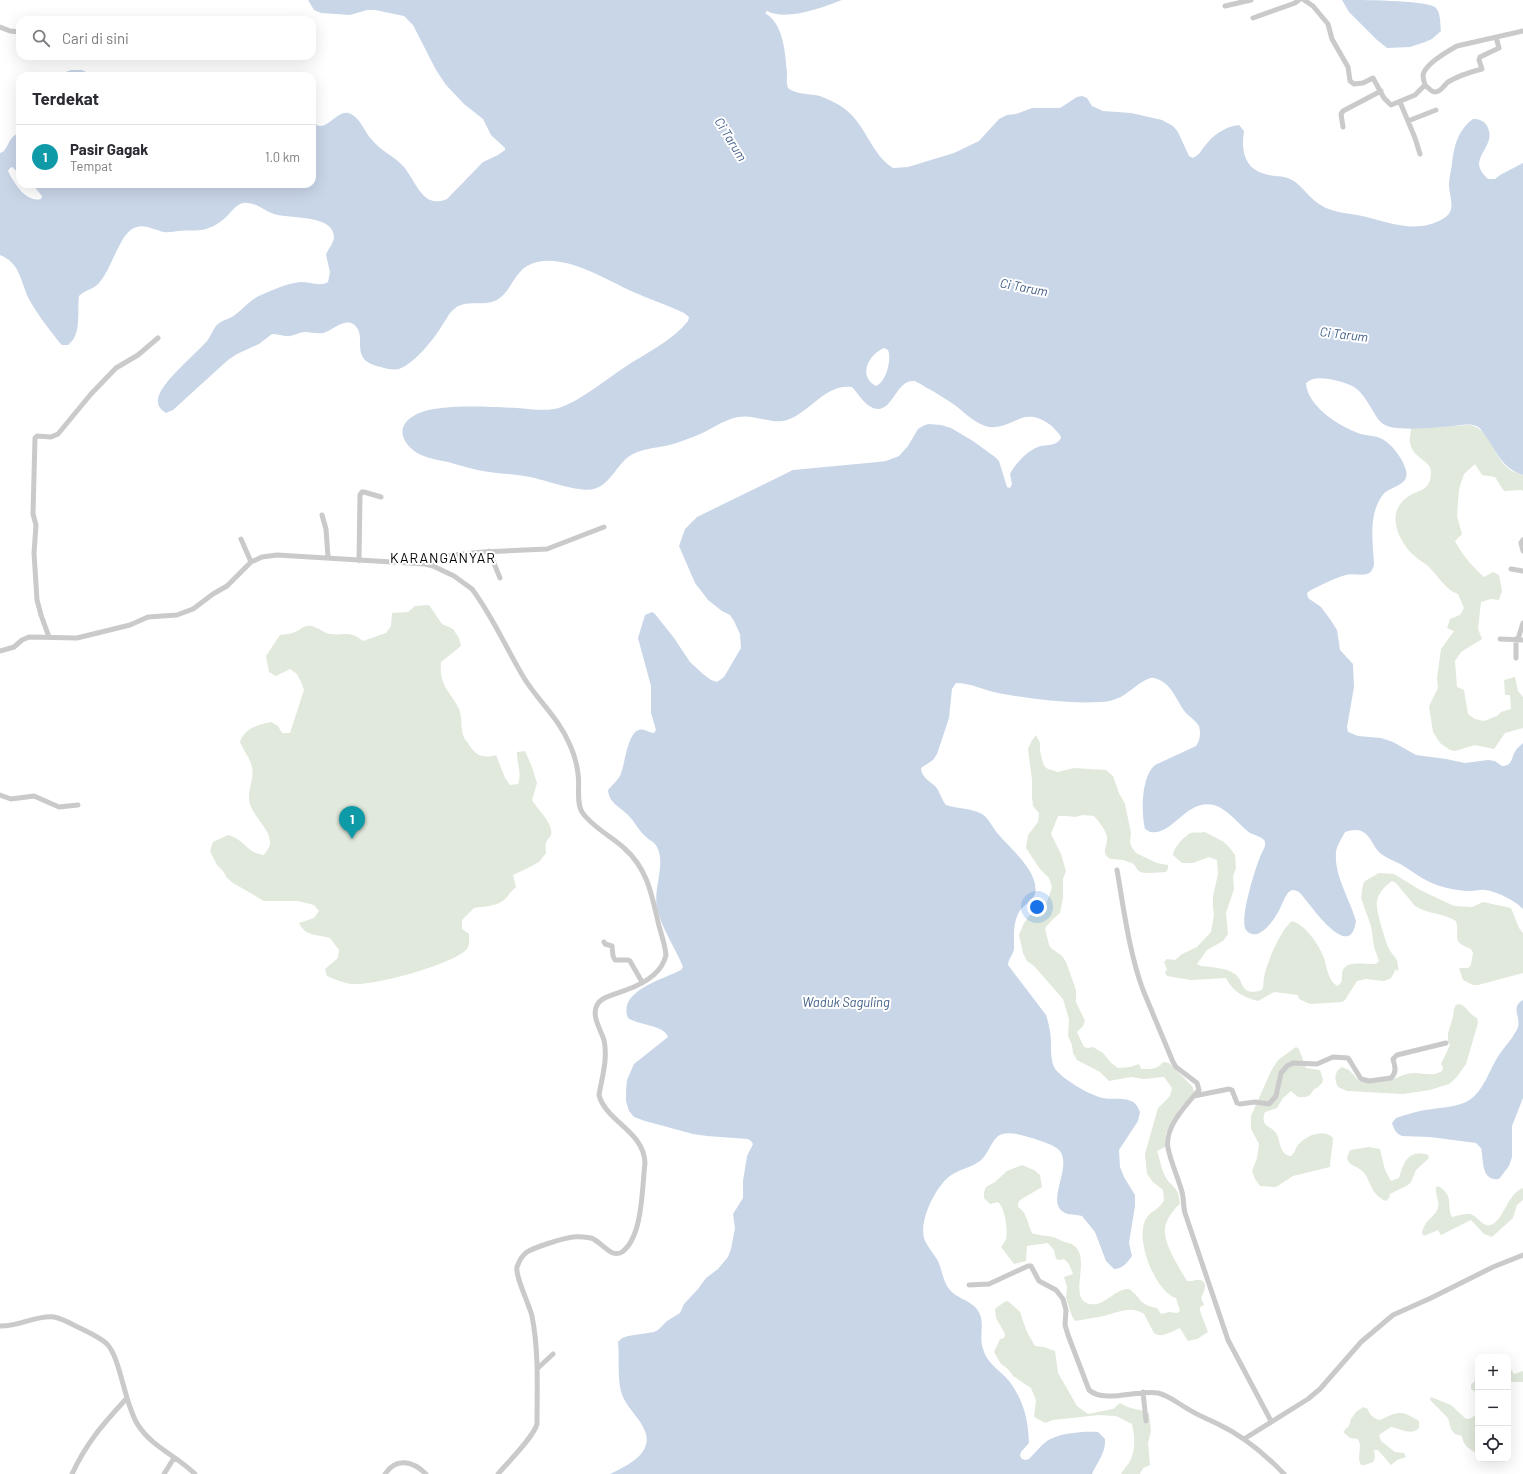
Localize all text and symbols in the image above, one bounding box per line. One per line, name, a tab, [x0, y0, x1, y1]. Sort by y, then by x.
search box	[16, 16, 316, 60]
icon: search	[30, 27, 52, 49]
text: Cari di sini	[62, 29, 129, 47]
text: Terdekat	[32, 88, 99, 108]
water label: Ci Tarum	[711, 114, 751, 164]
text: Pasir Gagak	[70, 140, 148, 158]
text: 1	[43, 149, 47, 165]
text: 1.0 km	[265, 149, 300, 165]
text: Tempat	[70, 158, 113, 174]
water label: Ci Tarum	[999, 275, 1049, 299]
water label: Ci Tarum	[1319, 323, 1369, 345]
district label: KARANGANYAR	[390, 549, 496, 566]
pin: 1	[339, 806, 365, 839]
your location	[1027, 897, 1047, 917]
water label: Waduk Saguling	[802, 994, 890, 1010]
map controls	[1475, 1354, 1511, 1462]
button: +	[1475, 1354, 1511, 1390]
button: −	[1475, 1390, 1511, 1426]
button: locate	[1475, 1426, 1511, 1462]

